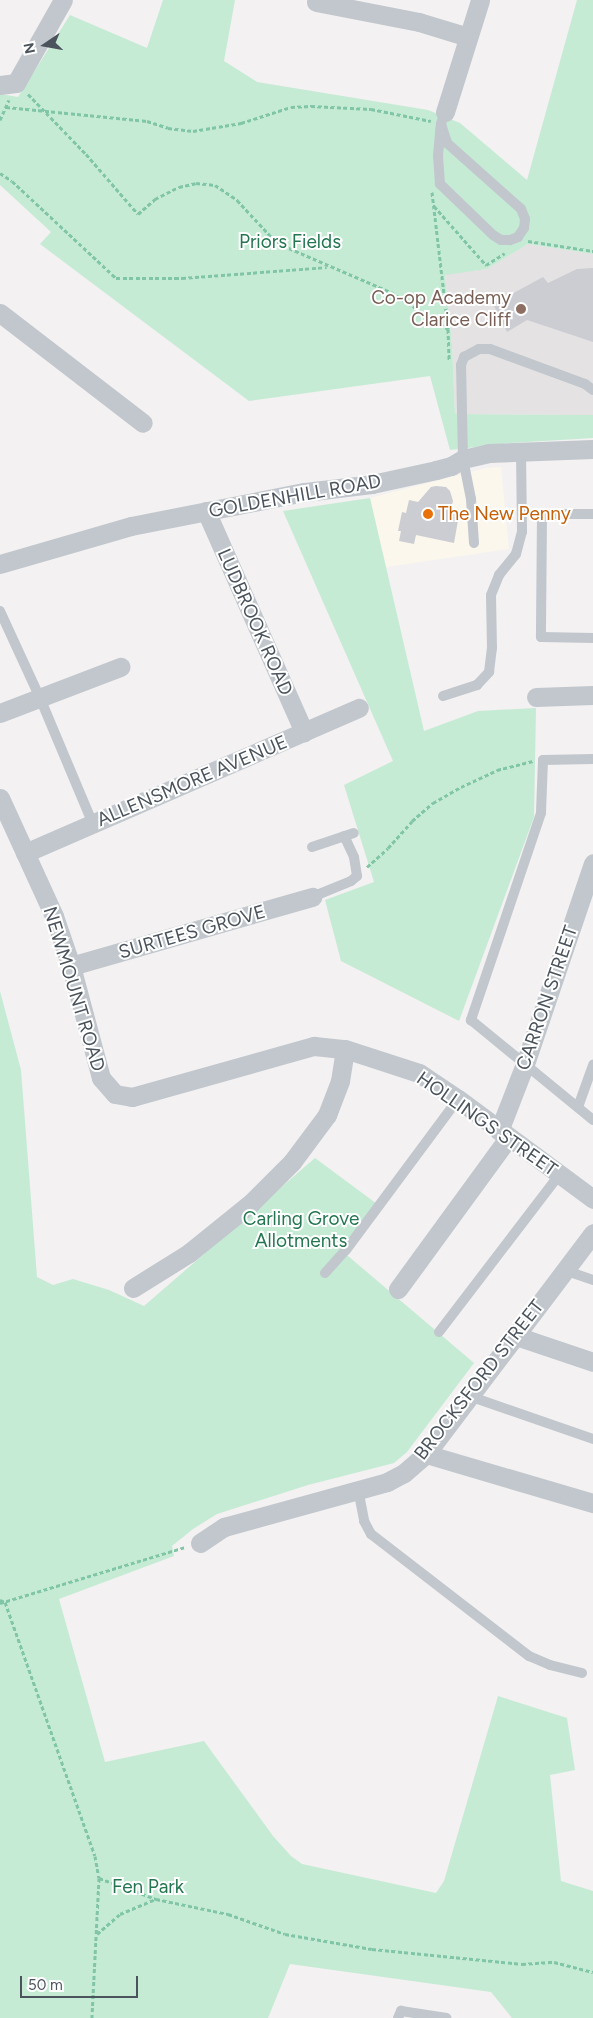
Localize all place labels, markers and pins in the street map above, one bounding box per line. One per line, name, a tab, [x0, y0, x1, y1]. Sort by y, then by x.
place label: Co-op Academy Clarice Cliff	[371, 287, 511, 331]
marker: Co-op Academy Clarice Cliff	[515, 303, 527, 315]
place label: The New Penny	[438, 503, 571, 525]
marker: The New Penny	[422, 508, 434, 520]

